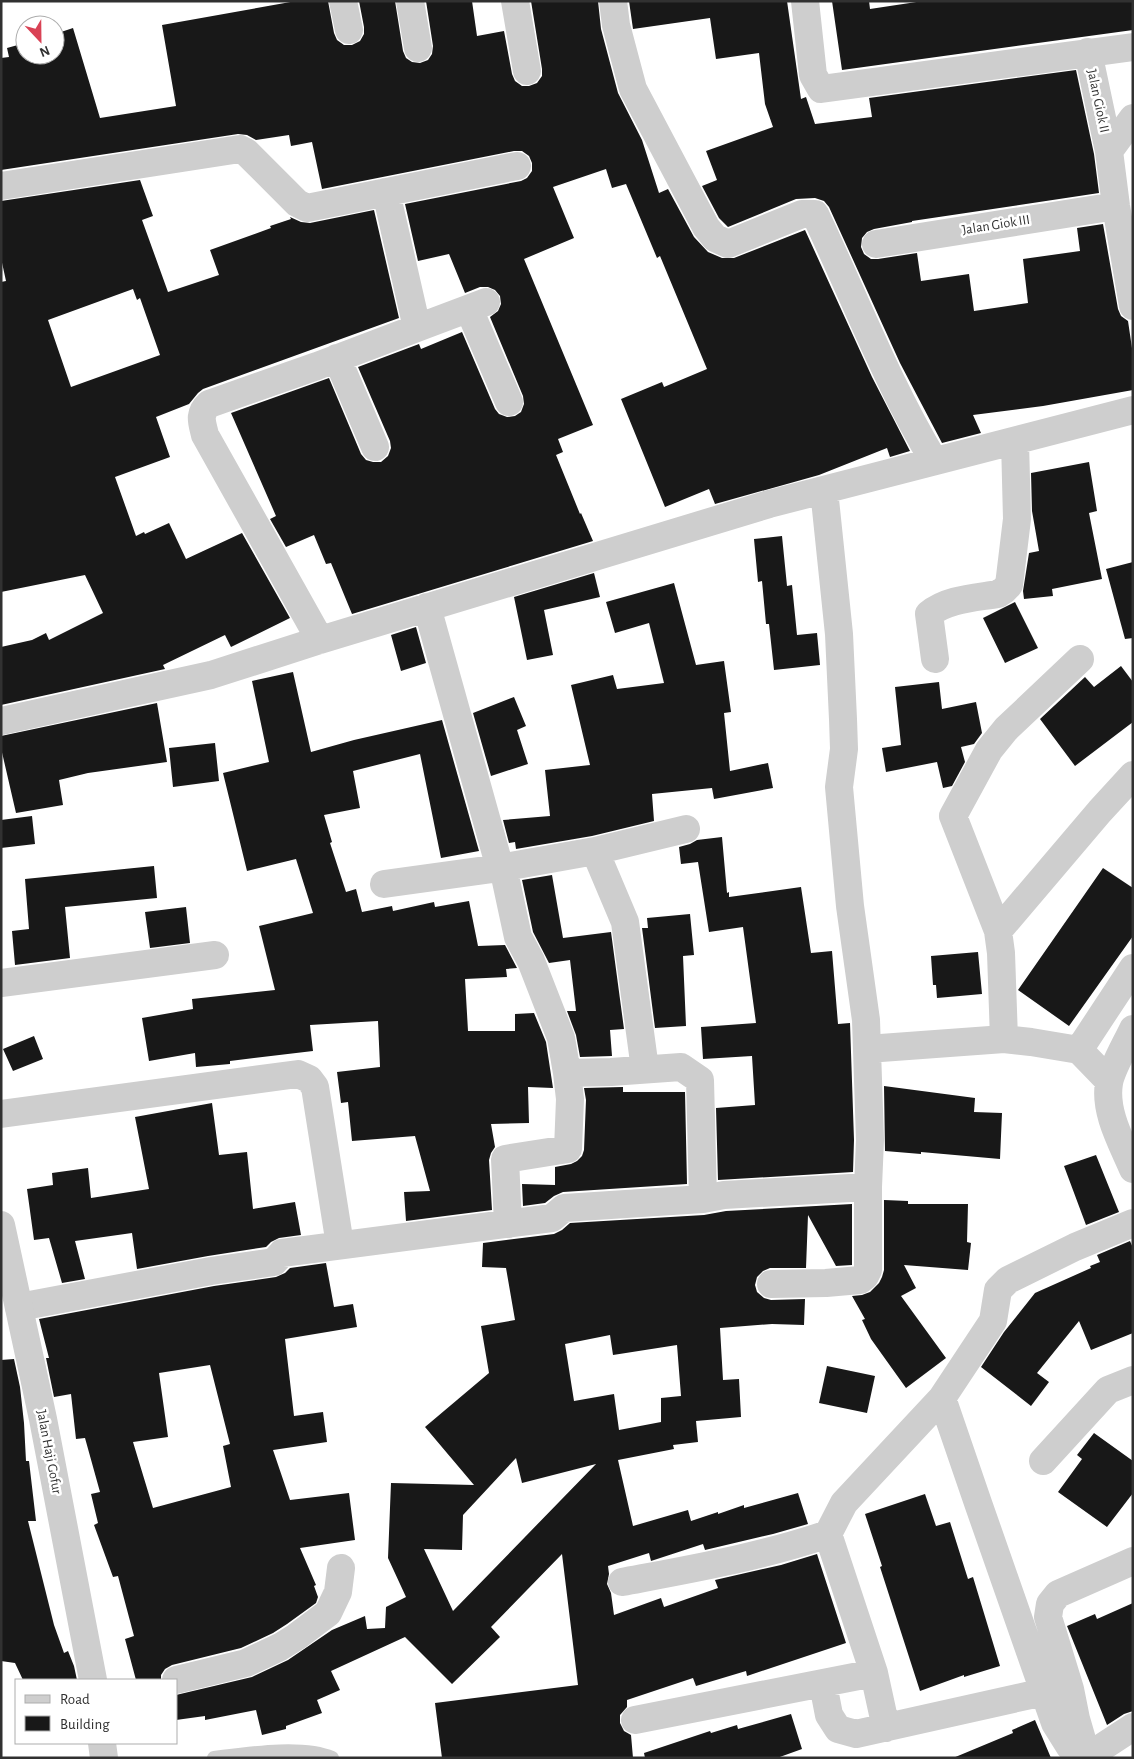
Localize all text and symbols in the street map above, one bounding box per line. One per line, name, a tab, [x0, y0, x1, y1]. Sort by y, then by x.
north arrow	[15, 15, 65, 65]
text: N	[37, 43, 52, 59]
street label: Jalan Giok II	[1084, 68, 1112, 134]
street label: Jalan Giok III	[961, 213, 1031, 237]
street label: Jalan Haji Gofur	[34, 1409, 64, 1496]
legend	[15, 1679, 178, 1744]
text: Road	[60, 1692, 90, 1707]
text: Building	[60, 1717, 110, 1732]

